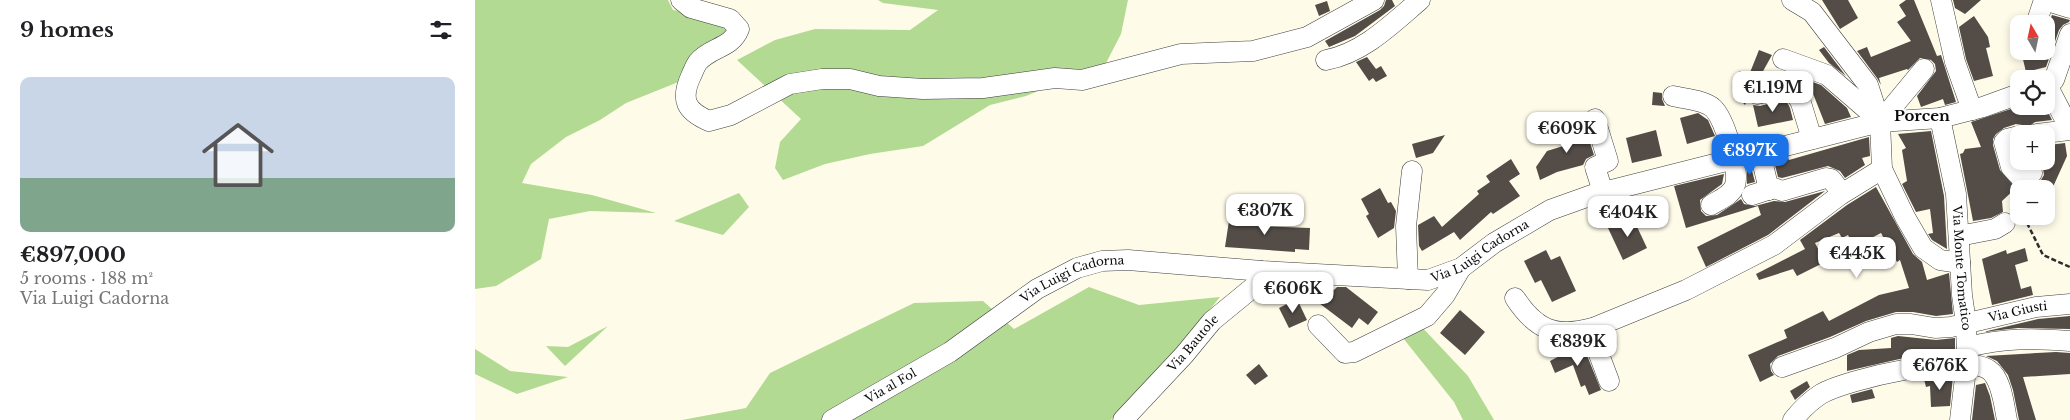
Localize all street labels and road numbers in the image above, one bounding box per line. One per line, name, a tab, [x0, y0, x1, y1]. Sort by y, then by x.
street label: Via Monte Tomatico	[1950, 204, 1974, 331]
street label: Via Luigi Cadorna	[1428, 216, 1531, 286]
street label: Via Luigi Cadorna	[1016, 252, 1125, 306]
street label: Via Giusti	[1986, 298, 2048, 325]
street label: Via Bautole	[1164, 311, 1221, 375]
street label: Via al Fol	[861, 365, 919, 407]

